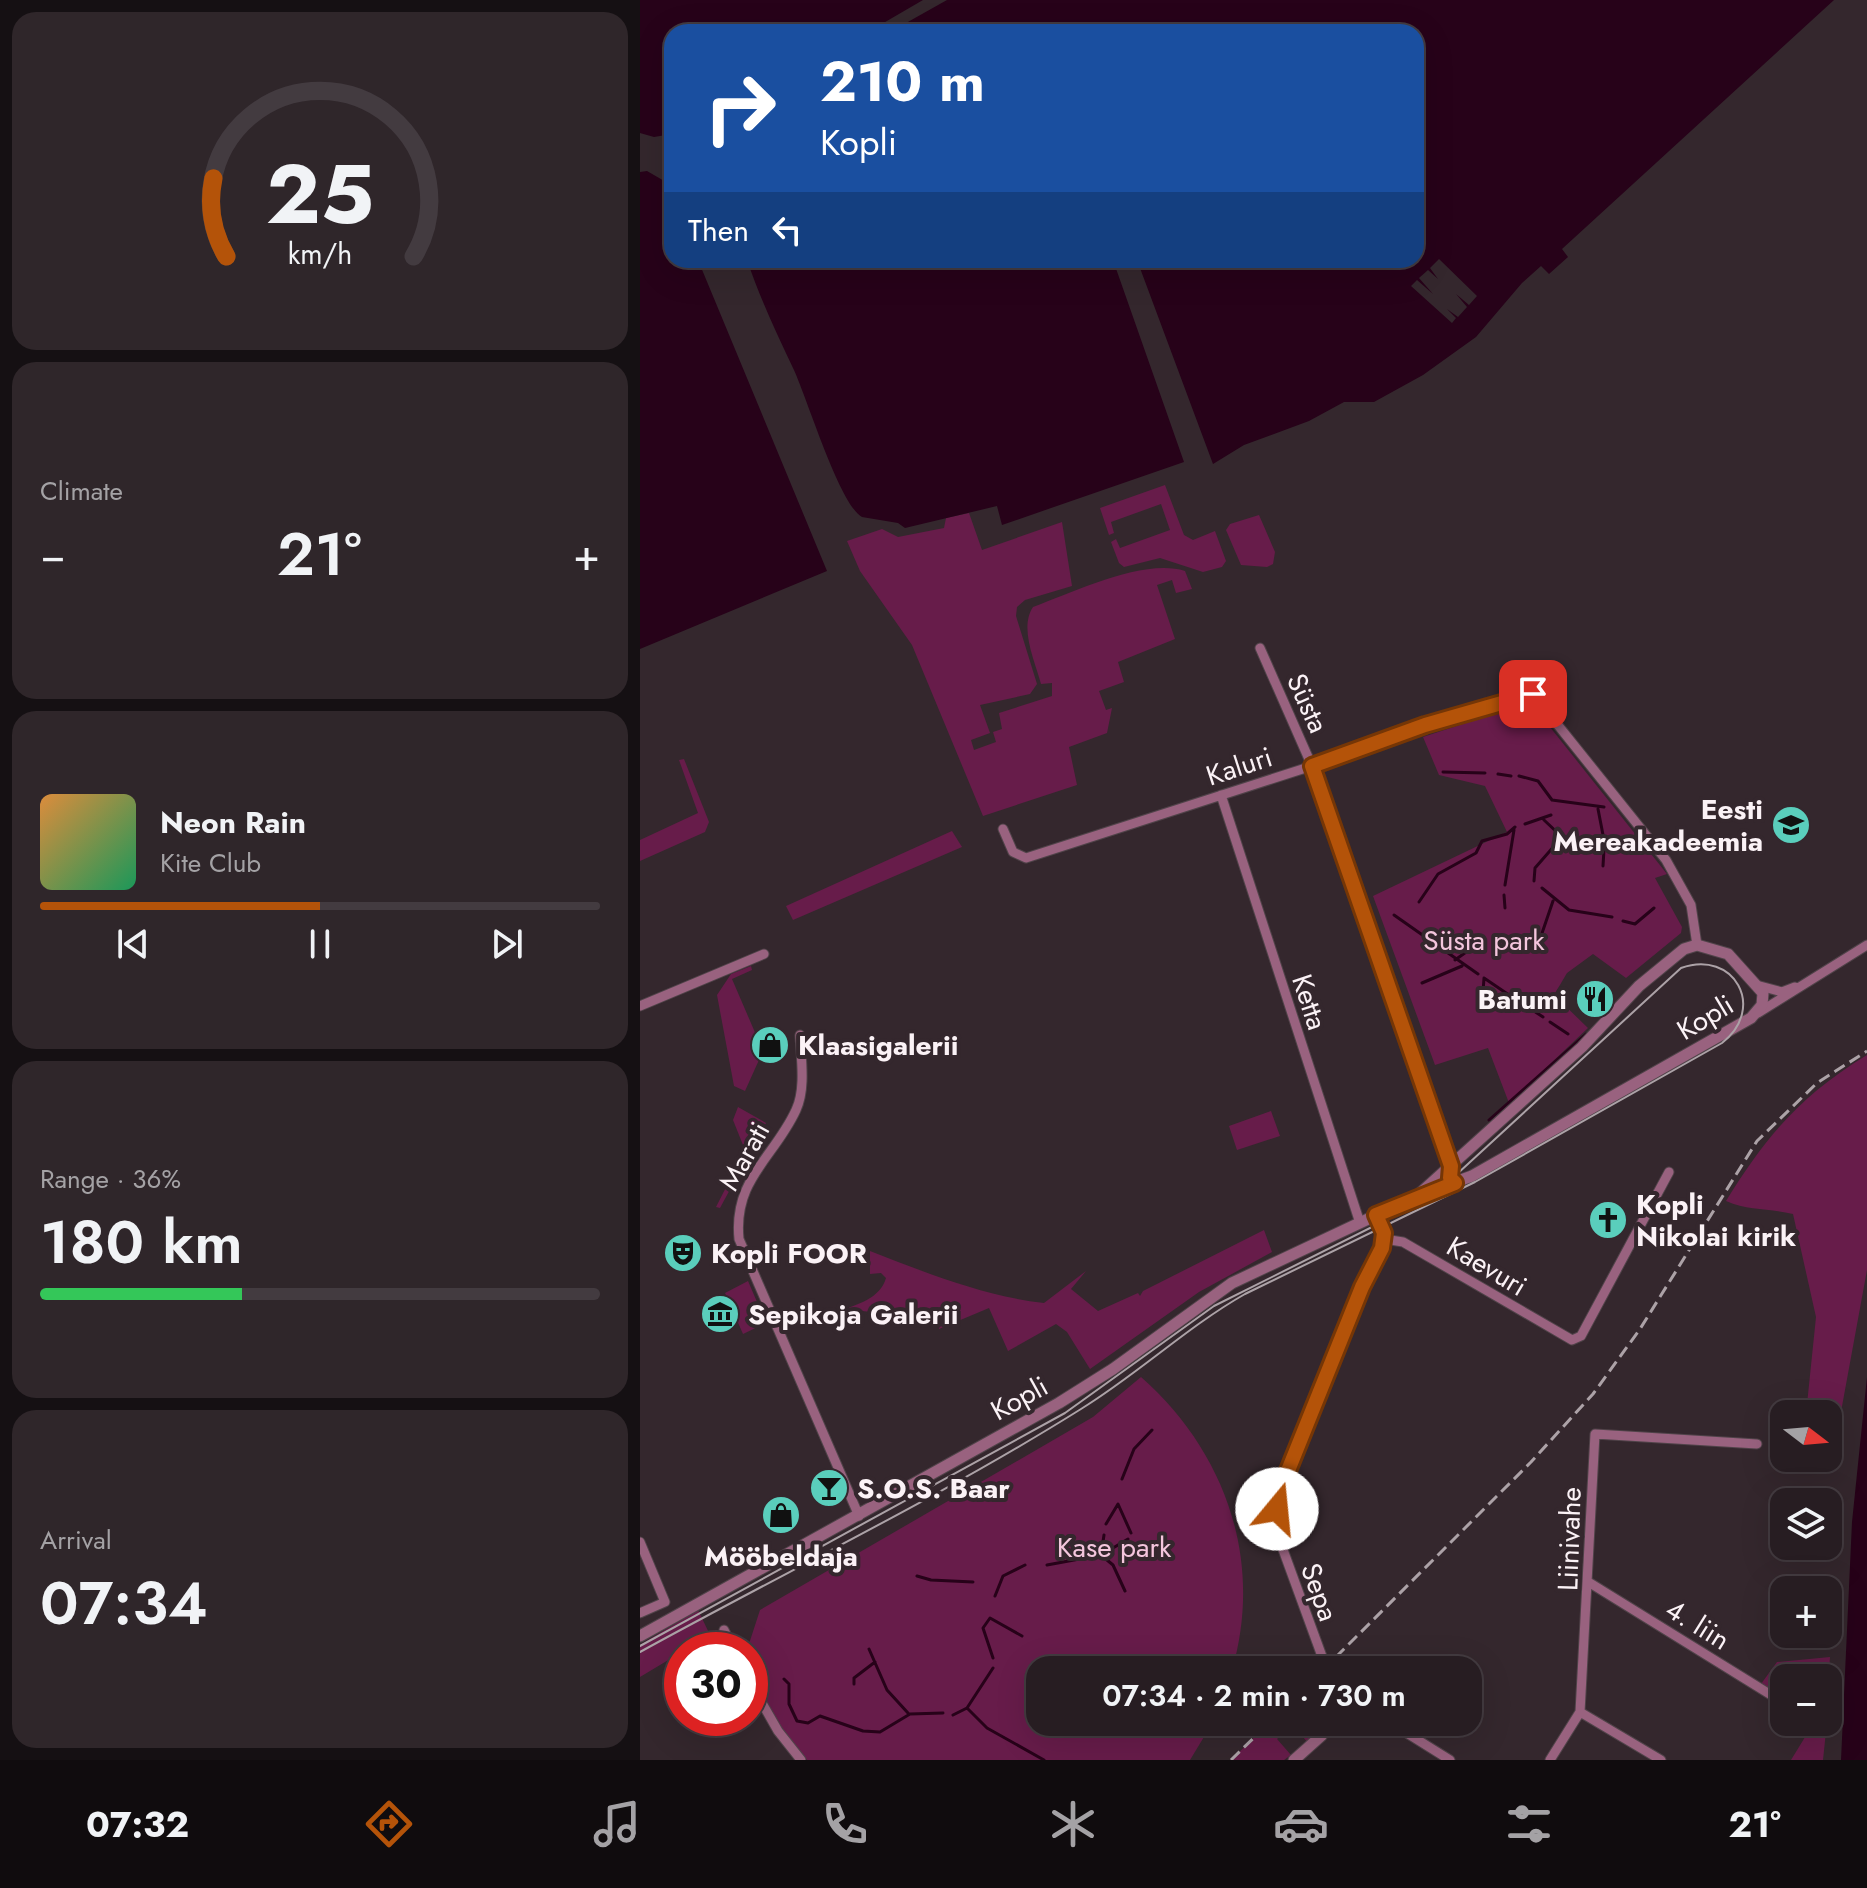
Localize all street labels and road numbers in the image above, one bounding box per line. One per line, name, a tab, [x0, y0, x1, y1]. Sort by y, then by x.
street label: Süsta	[1276, 667, 1339, 740]
street label: Kaluri	[1201, 737, 1277, 796]
street label: Ketta	[1281, 969, 1338, 1035]
street label: Kopli	[1669, 984, 1742, 1050]
street label: Marati	[709, 1114, 780, 1198]
street label: Kaevuri	[1439, 1226, 1535, 1306]
street label: Kopli	[983, 1366, 1055, 1431]
street label: Liinivahe	[1547, 1486, 1592, 1592]
street label: Sepa	[1290, 1557, 1349, 1627]
street label: 4. liin	[1658, 1589, 1738, 1660]

